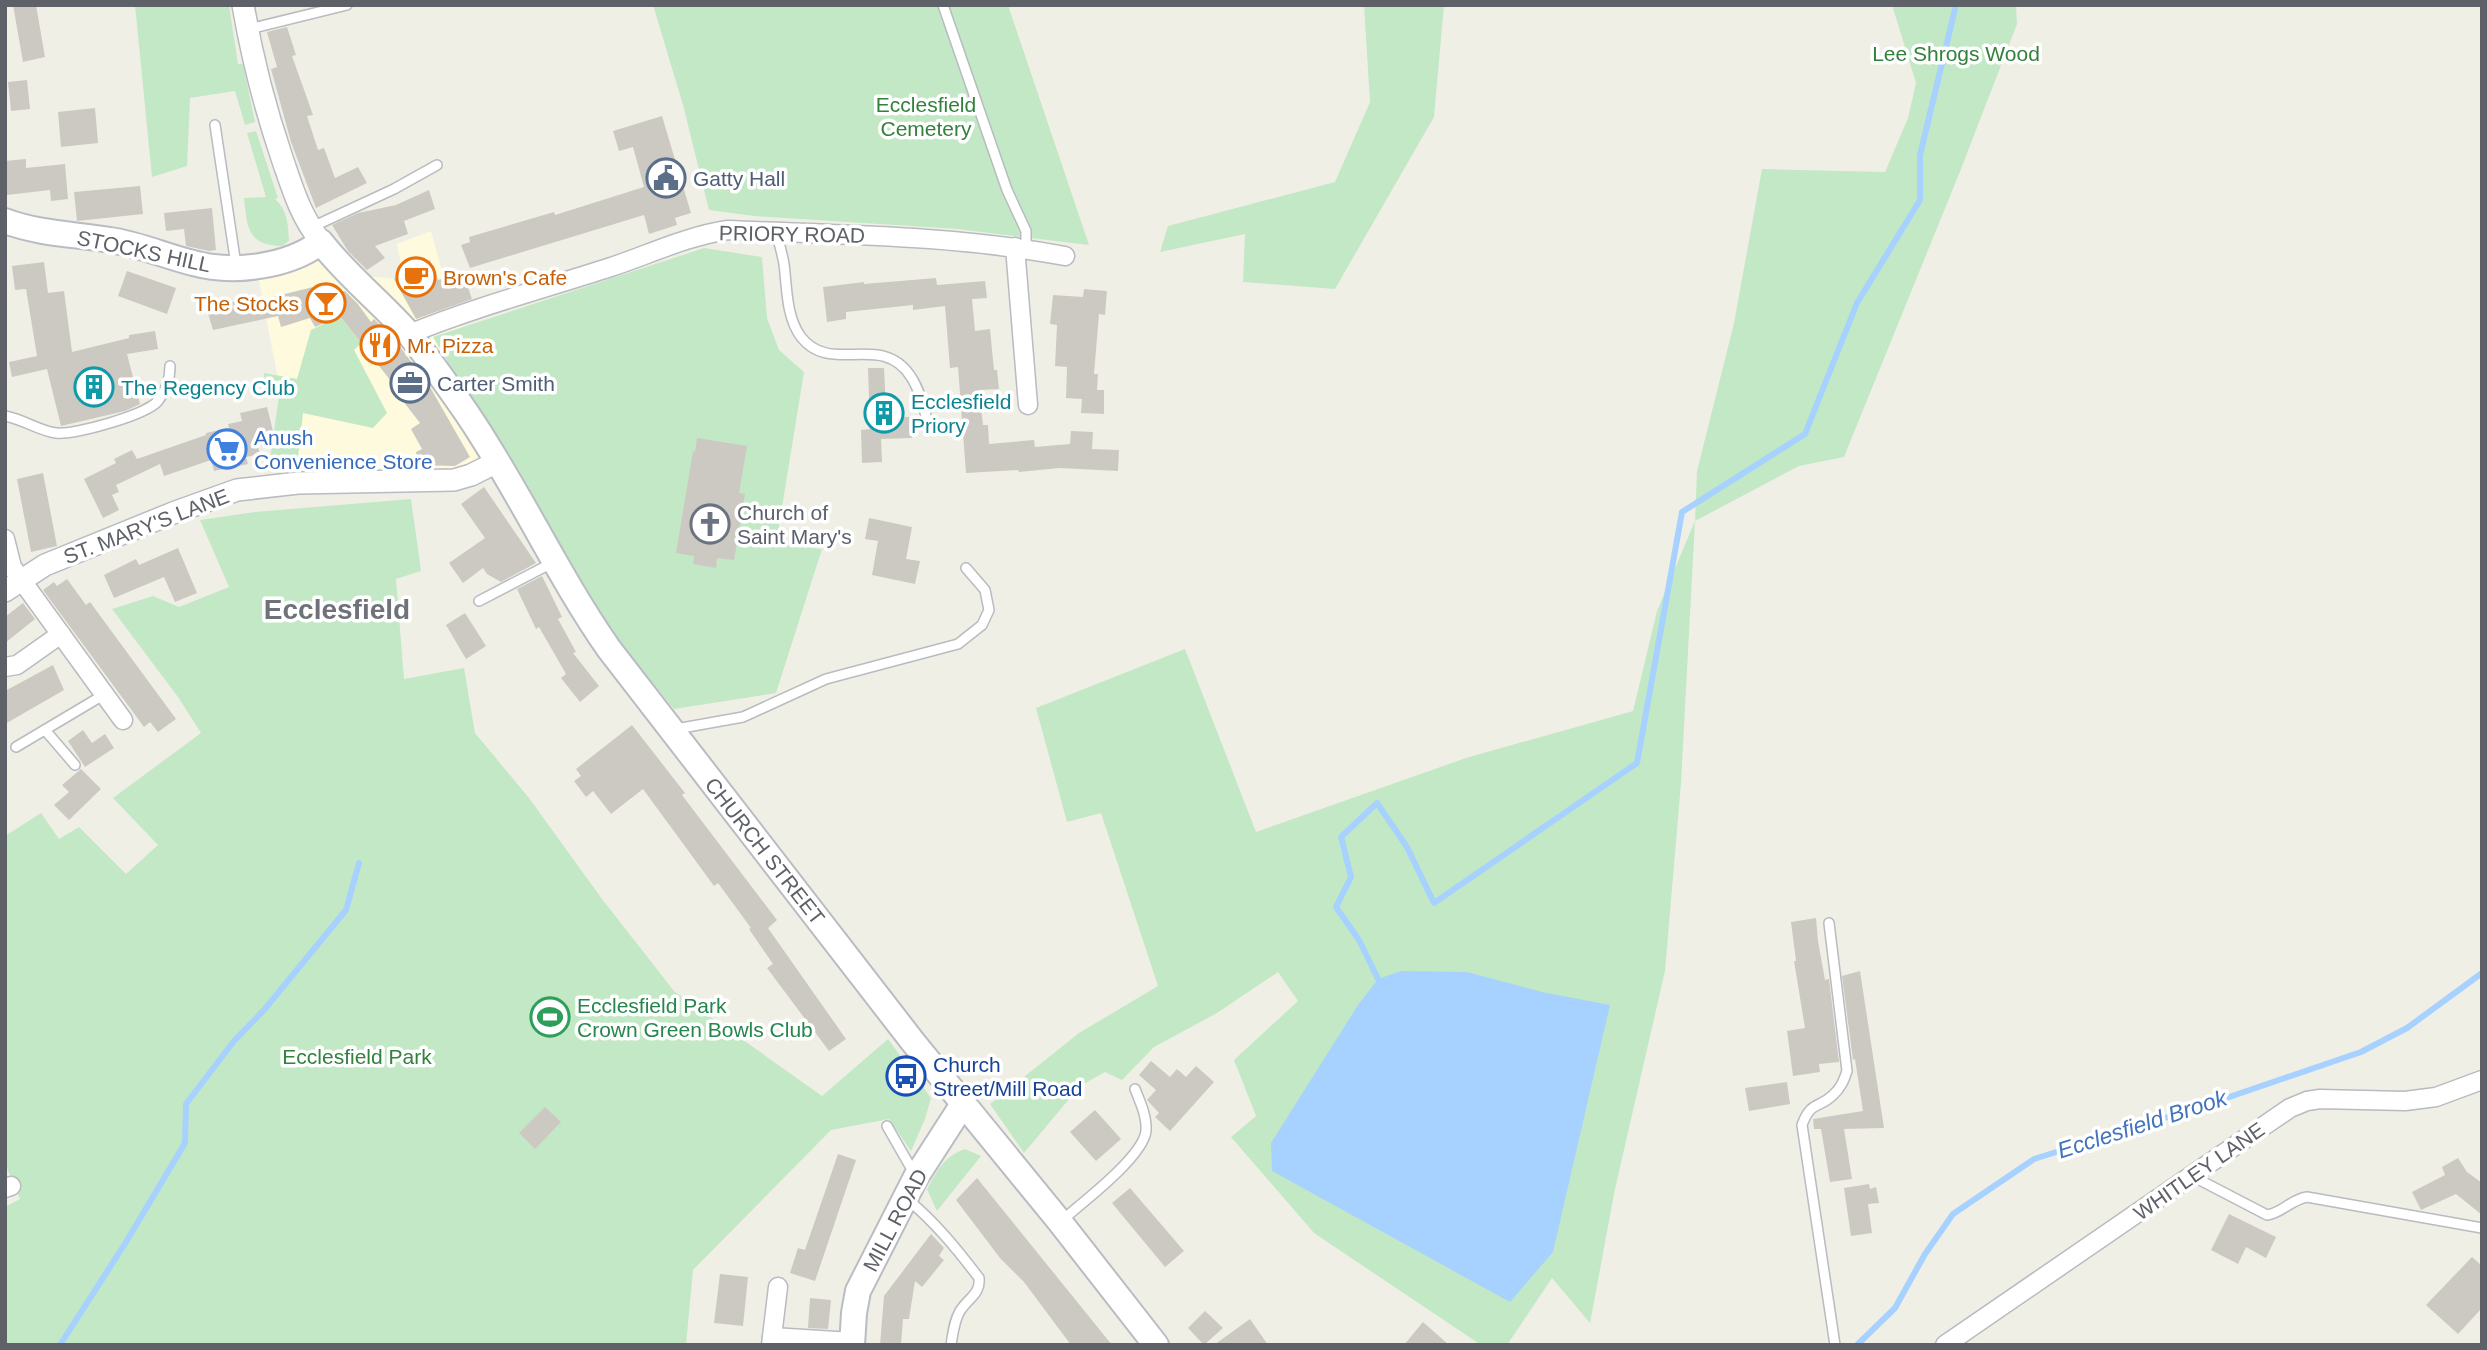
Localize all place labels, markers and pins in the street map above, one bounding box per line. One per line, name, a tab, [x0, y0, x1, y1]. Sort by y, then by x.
public building icon: Gatty Hall	[645, 157, 687, 199]
place label: Gatty Hall	[693, 167, 785, 190]
cafe icon: Brown's Cafe	[395, 256, 437, 298]
place label: Brown's Cafe	[443, 266, 567, 289]
bar icon: The Stocks	[305, 282, 347, 324]
place label: The Stocks	[194, 292, 299, 315]
restaurant icon: Mr. Pizza	[359, 324, 401, 366]
place label: Mr. Pizza	[407, 334, 494, 357]
office icon: Carter Smith	[389, 362, 431, 404]
building icon: The Regency Club	[73, 366, 115, 408]
place label: Carter Smith	[437, 372, 555, 395]
place label: The Regency Club	[121, 376, 295, 399]
place label: Ecclesfield Priory	[911, 390, 1011, 437]
building icon: Ecclesfield Priory	[863, 392, 905, 434]
place label: Anush Convenience Store	[254, 426, 433, 473]
supermarket icon: Anush Convenience Store	[206, 428, 248, 470]
place label: Church of Saint Mary's	[737, 501, 852, 548]
church icon: Church of Saint Mary's	[689, 503, 731, 545]
place label: Ecclesfield Park Crown Green Bowls Club	[577, 994, 813, 1041]
sports icon: Ecclesfield Park Crown Green Bowls Club	[529, 996, 571, 1038]
place label: Church Street/Mill Road	[933, 1053, 1082, 1100]
bus stop icon: Church Street/Mill Road	[885, 1055, 927, 1097]

